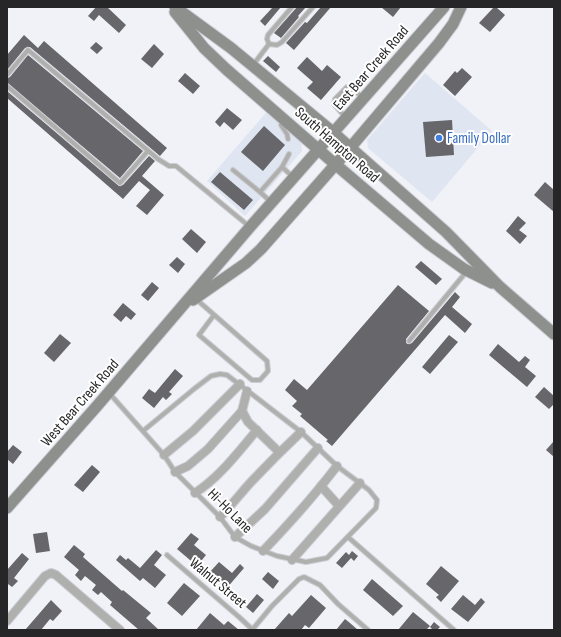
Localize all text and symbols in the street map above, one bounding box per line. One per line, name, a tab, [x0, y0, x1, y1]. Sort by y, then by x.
street label: East Bear Creek Road	[329, 22, 413, 114]
street label: South Hampton Road	[291, 103, 383, 187]
place label: Family Dollar	[447, 129, 512, 148]
marker: Family Dollar	[434, 133, 444, 143]
street label: West Bear Creek Road	[37, 355, 123, 451]
street label: Hi-Ho Lane	[204, 485, 256, 537]
street label: Walnut Street	[185, 553, 251, 613]

